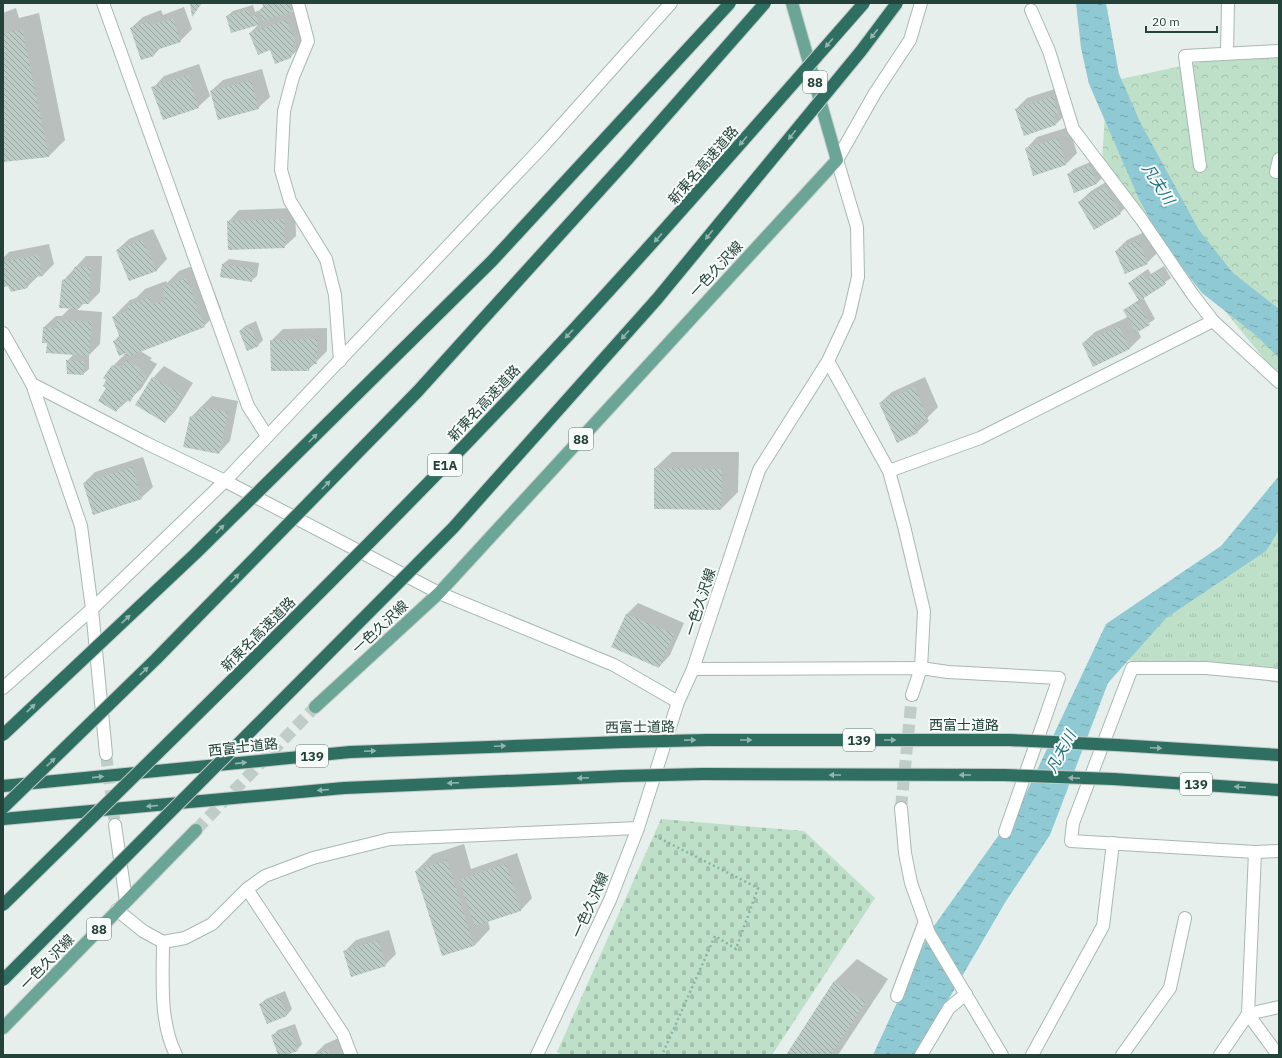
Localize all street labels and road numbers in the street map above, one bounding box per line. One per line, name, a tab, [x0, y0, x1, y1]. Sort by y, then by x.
road number: 88	[803, 71, 827, 93]
street label: 新東名高速道路	[664, 122, 742, 208]
street label: 一色久沢線	[686, 237, 746, 301]
street label: 新東名高速道路	[444, 361, 524, 445]
road number: 88	[569, 428, 593, 450]
road number: E1A	[428, 454, 462, 476]
street label: 一色久沢線	[681, 566, 719, 638]
street label: 新東名高速道路	[217, 593, 299, 675]
street label: 一色久沢線	[348, 597, 412, 657]
street label: 西富士道路	[929, 716, 999, 734]
street label: 西富士道路	[605, 717, 675, 737]
road number: 139	[843, 729, 875, 751]
street label: 西富士道路	[207, 734, 279, 760]
road number: 139	[296, 745, 328, 767]
road number: 139	[1180, 773, 1212, 795]
street label: 一色久沢線	[568, 869, 612, 941]
road number: 88	[87, 918, 111, 940]
street label: 一色久沢線	[16, 931, 78, 993]

